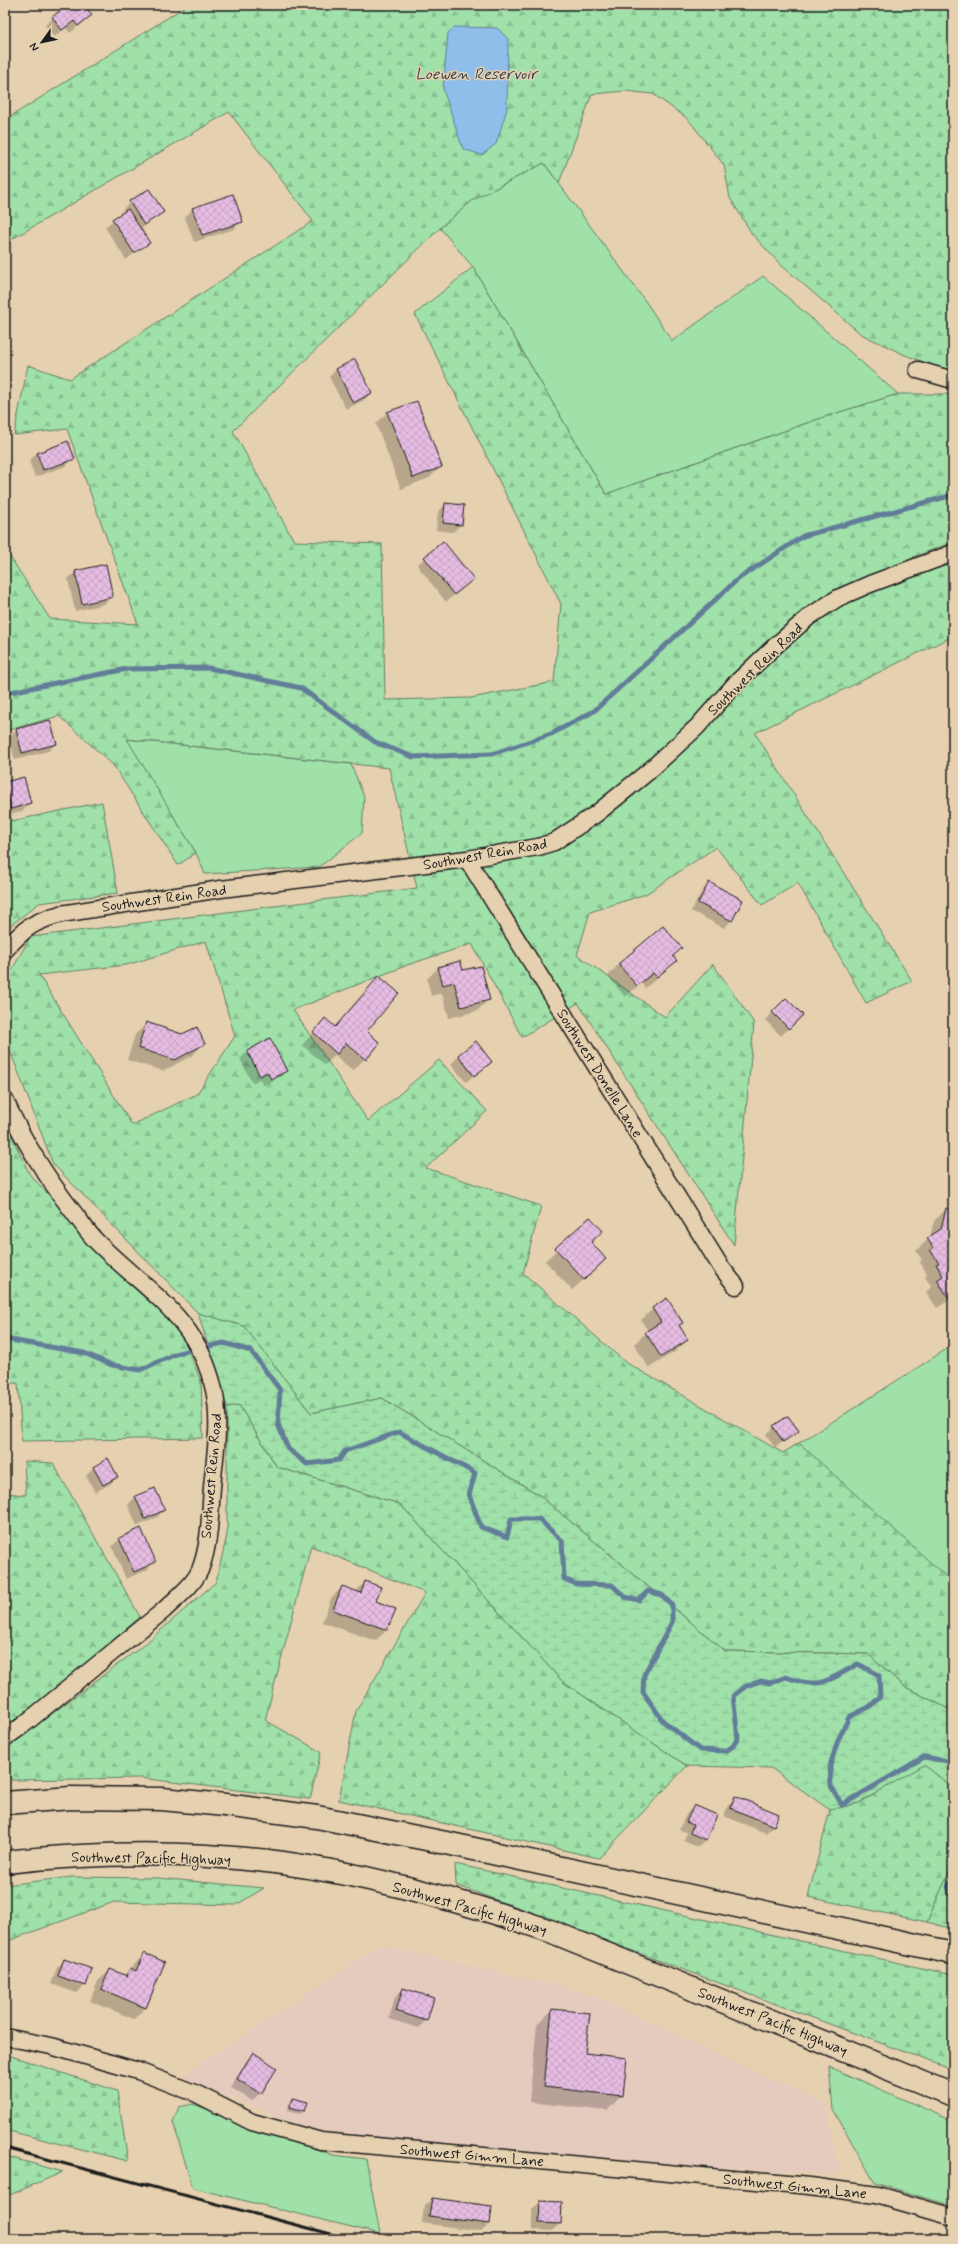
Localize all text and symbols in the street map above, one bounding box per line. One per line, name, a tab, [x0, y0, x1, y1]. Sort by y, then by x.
north arrow	[22, 22, 62, 62]
text: N	[27, 40, 42, 54]
water label: Loewen Reservoir	[415, 64, 539, 85]
street label: Southwest Rein Road	[704, 619, 808, 721]
street label: Southwest Rein Road	[422, 834, 549, 876]
street label: Southwest Rein Road	[100, 880, 228, 918]
street label: Southwest Donelle Lane	[551, 1005, 647, 1142]
street label: Southwest Rein Road	[197, 1413, 227, 1540]
street label: Southwest Pacific Highway	[71, 1848, 231, 1871]
street label: Southwest Pacific Highway	[390, 1877, 549, 1942]
street label: Southwest Pacific Highway	[694, 1983, 851, 2062]
street label: Southwest Gimm Lane	[399, 2140, 545, 2172]
street label: Southwest Gimm Lane	[722, 2169, 868, 2205]

